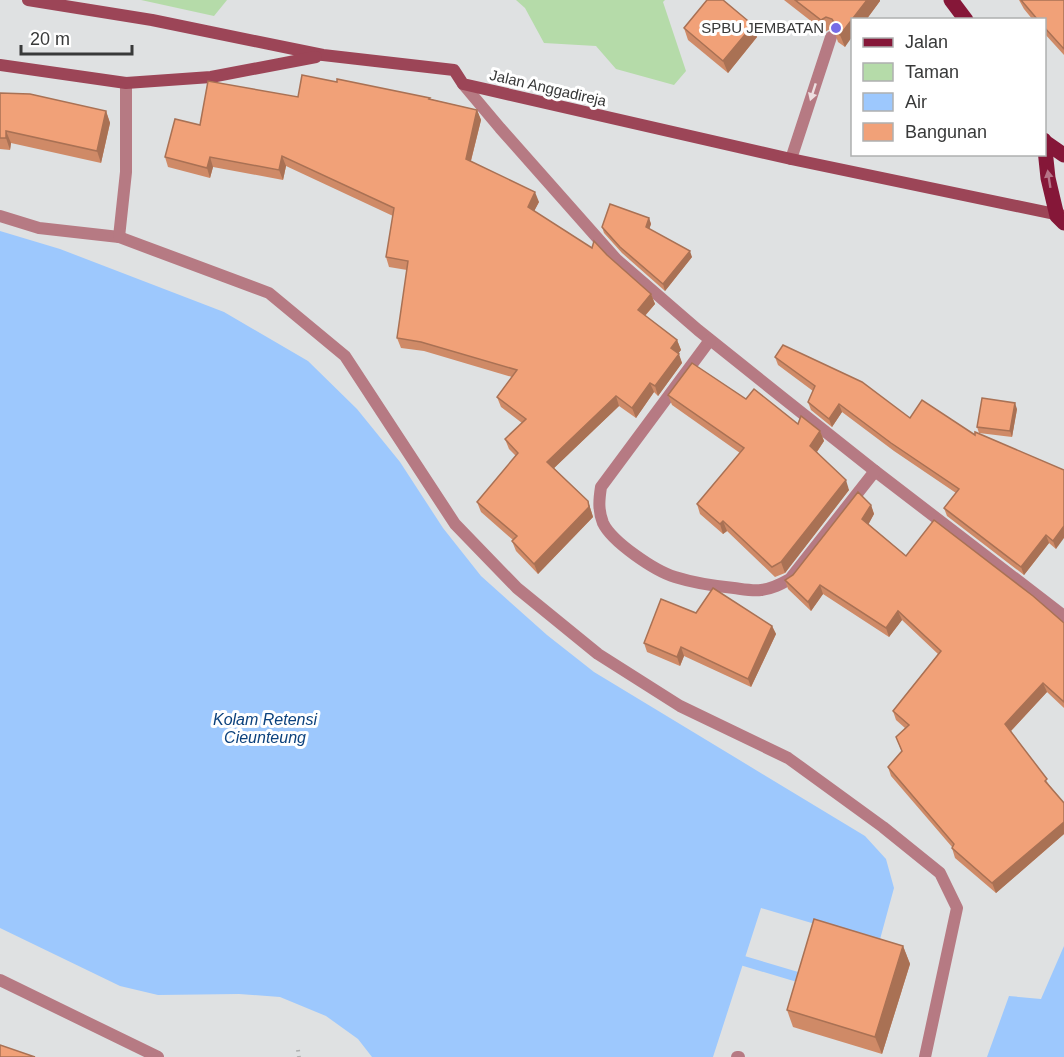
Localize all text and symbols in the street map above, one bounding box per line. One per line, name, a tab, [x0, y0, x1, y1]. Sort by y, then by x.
scale bar	[21, 18, 132, 56]
legend	[851, 18, 1046, 156]
place label: SPBU JEMBATAN	[701, 19, 824, 36]
marker: SPBU JEMBATAN	[829, 21, 843, 35]
text: 20 m	[30, 29, 70, 49]
text: Jalan	[905, 32, 948, 52]
text: Taman	[905, 62, 959, 82]
street label: Jalan Anggadireja	[488, 66, 609, 109]
one-way arrow	[808, 83, 817, 101]
text: Air	[905, 92, 927, 112]
text: Bangunan	[905, 122, 987, 142]
one-way arrow	[1045, 169, 1054, 188]
water label: Kolam Retensi Cieunteung	[213, 711, 317, 746]

